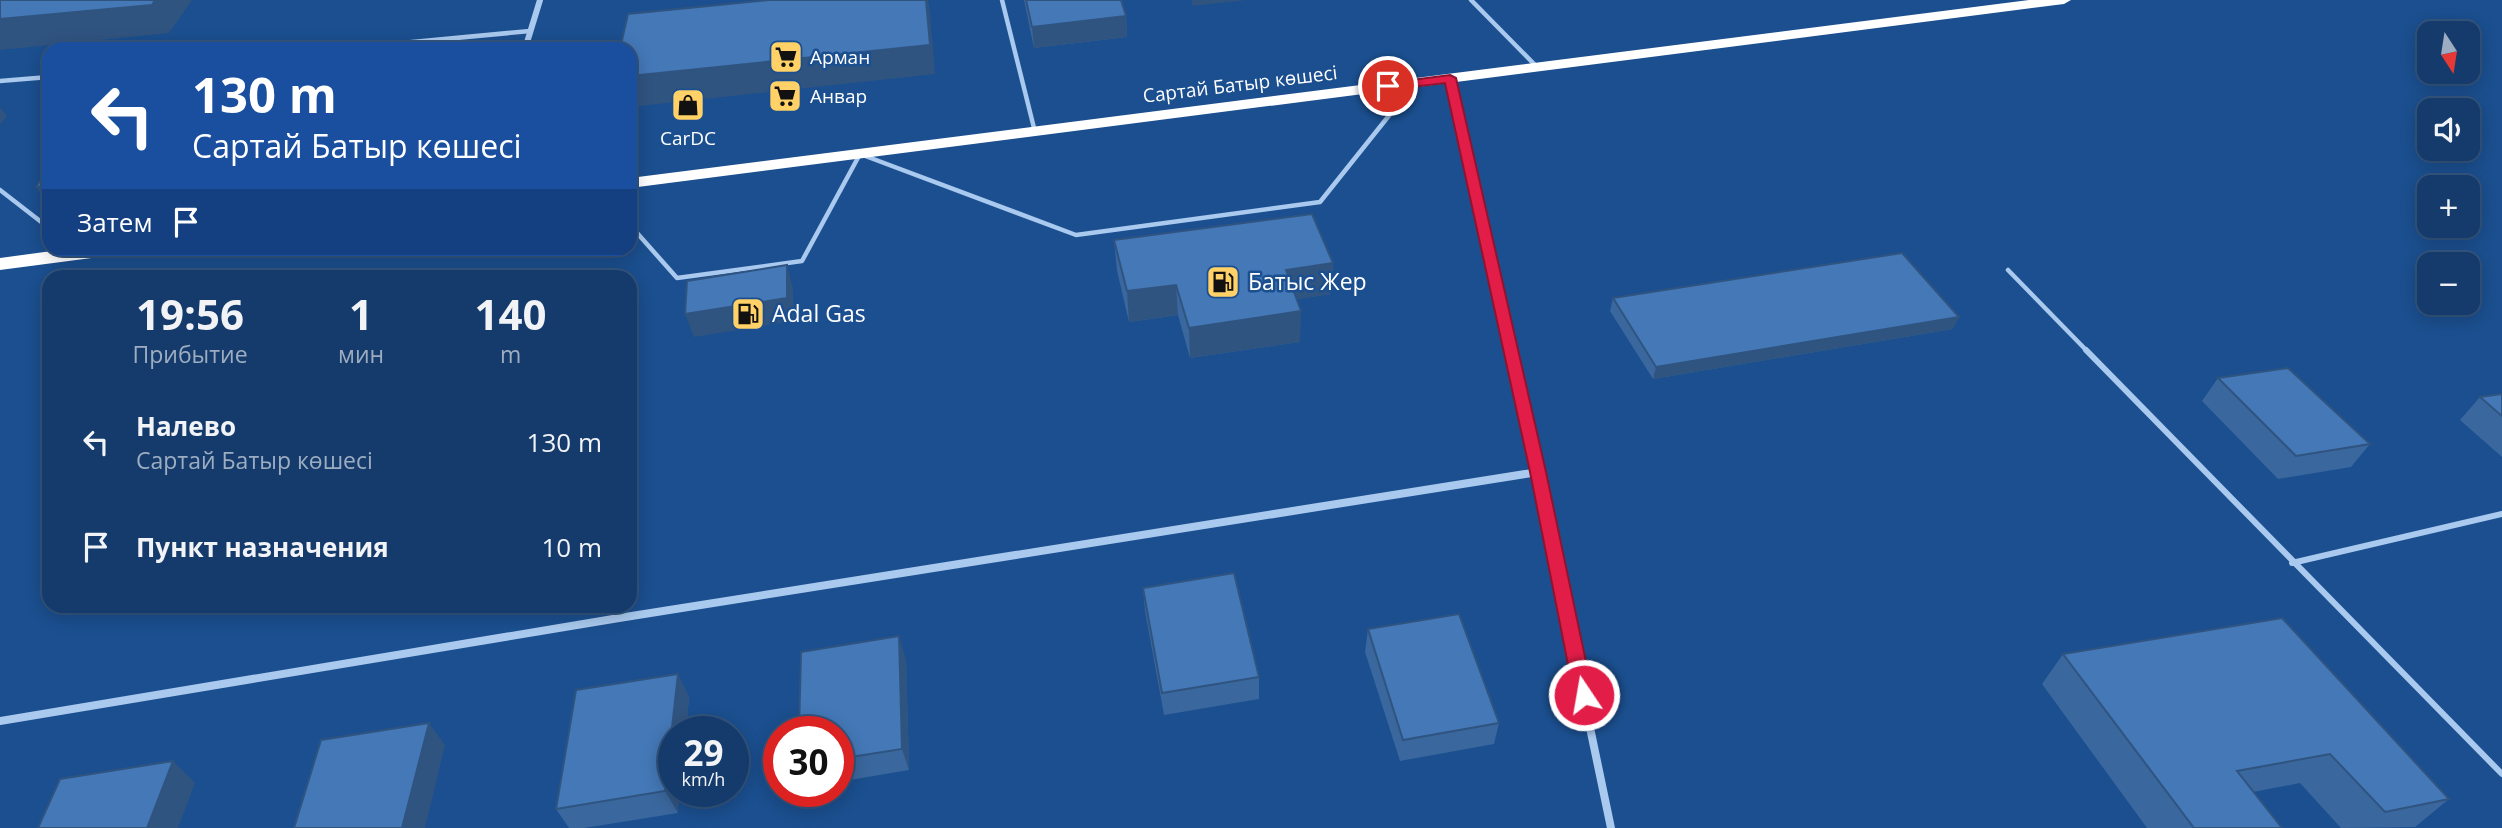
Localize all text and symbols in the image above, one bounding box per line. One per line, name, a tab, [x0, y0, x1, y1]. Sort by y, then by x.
north arrow	[2417, 21, 2480, 84]
map controls	[2417, 21, 2480, 315]
supermarket icon: Арман	[767, 38, 805, 76]
place label: Арман	[810, 44, 870, 70]
pin	[1358, 56, 1418, 116]
street label: Сартай Батыр көшесі	[1141, 59, 1339, 109]
text: 130 m	[192, 61, 337, 127]
icon: arrive	[1369, 67, 1407, 105]
icon: left	[77, 70, 168, 161]
supermarket icon: Анвар	[766, 77, 804, 115]
place label: Анвар	[810, 83, 867, 109]
shop icon: CarDC	[669, 86, 707, 124]
button: sound	[2417, 98, 2480, 161]
text: Сартай Батыр көшесі	[192, 124, 522, 167]
place label: CarDC	[660, 125, 716, 151]
button: +	[2417, 175, 2480, 238]
icon: arrive	[167, 203, 205, 241]
text: Затем	[77, 204, 153, 240]
button: −	[2417, 252, 2480, 315]
fuel station icon: Батыс Жер	[1204, 263, 1242, 301]
place label: Батыс Жер	[1248, 265, 1367, 297]
text: 19:56	[136, 285, 244, 342]
text: 1	[349, 285, 373, 342]
text: 140	[475, 285, 547, 342]
fuel station icon: Adal Gas	[729, 295, 767, 333]
place label: Adal Gas	[772, 297, 866, 329]
text: Прибытие	[132, 338, 248, 370]
text: мин	[338, 338, 384, 370]
text: m	[500, 338, 521, 370]
text: Налево	[136, 408, 236, 444]
icon: left	[77, 423, 115, 461]
text: 130 m	[527, 424, 602, 460]
text: Сартай Батыр көшесі	[136, 444, 373, 476]
icon: arrive	[77, 528, 115, 566]
text: Пункт назначения	[136, 529, 389, 565]
text: 10 m	[541, 529, 602, 565]
position arrow	[1547, 658, 1621, 732]
speed limit sign: 30	[763, 716, 854, 807]
text: 29	[683, 729, 724, 776]
text: km/h	[682, 767, 725, 791]

